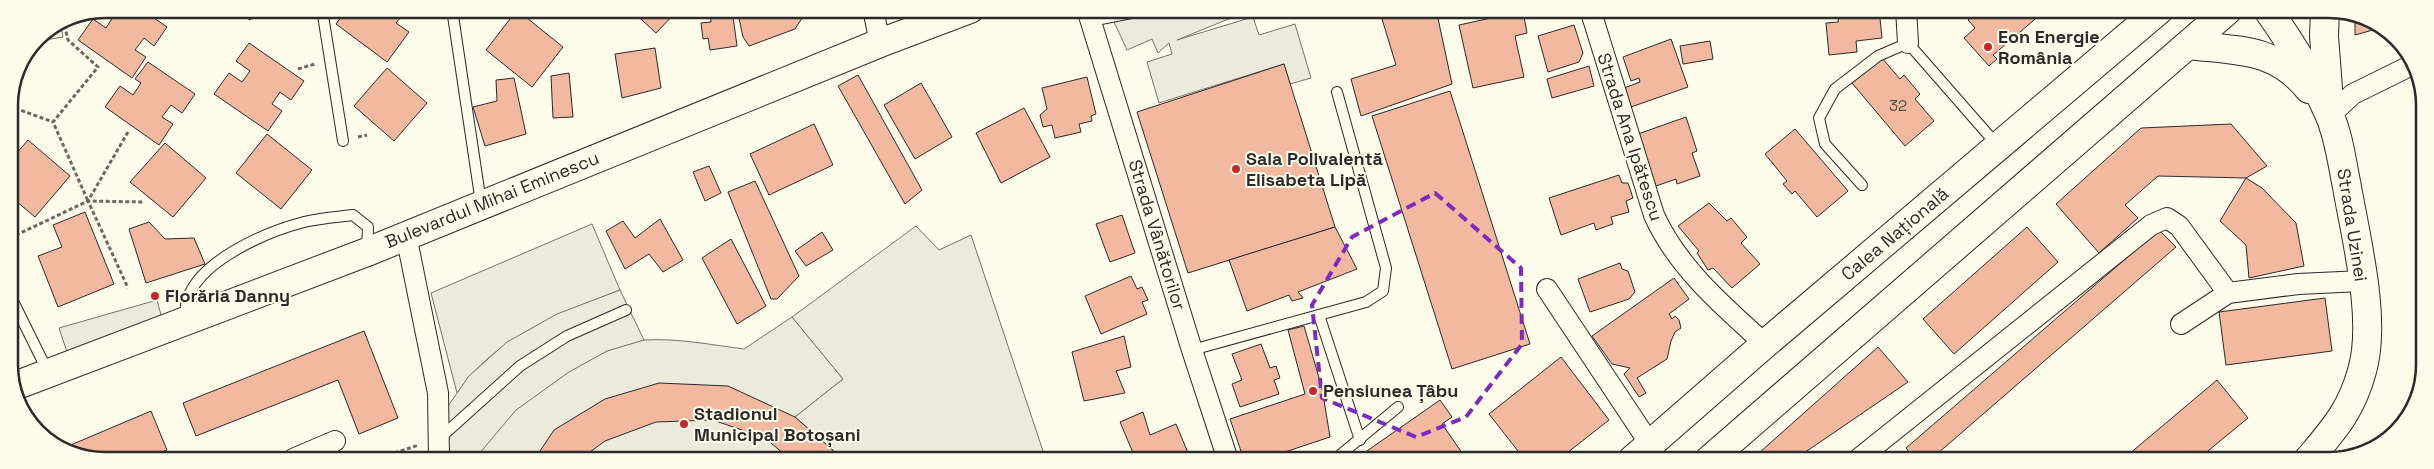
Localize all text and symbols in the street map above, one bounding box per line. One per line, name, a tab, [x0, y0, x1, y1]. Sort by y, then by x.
place label: Eon Energie România	[1998, 25, 2100, 69]
marker: Eon Energie România	[1982, 41, 1994, 53]
street label: Strada Ana Ipătescu	[1592, 50, 1668, 224]
house number: 32	[1889, 96, 1907, 115]
street label: Bulevardul Mihai Eminescu	[381, 146, 602, 253]
place label: Sala Polivalentă Elisabeta Lipă	[1246, 147, 1384, 191]
street label: Strada Vânătorilor	[1124, 157, 1191, 313]
marker: Sala Polivalentă Elisabeta Lipă	[1230, 163, 1242, 175]
street label: Strada Uzinei	[2332, 167, 2373, 283]
street label: Calea Națională	[1836, 182, 1953, 285]
place label: Florăria Danny	[165, 284, 290, 307]
marker: Florăria Danny	[149, 290, 161, 302]
place label: Pensiunea Țâbu	[1323, 379, 1458, 404]
marker: Pensiunea Țâbu	[1307, 385, 1319, 397]
place label: Stadionul Municipal Botoșani	[694, 402, 861, 448]
marker: Stadionul Municipal Botoșani	[678, 418, 690, 430]

